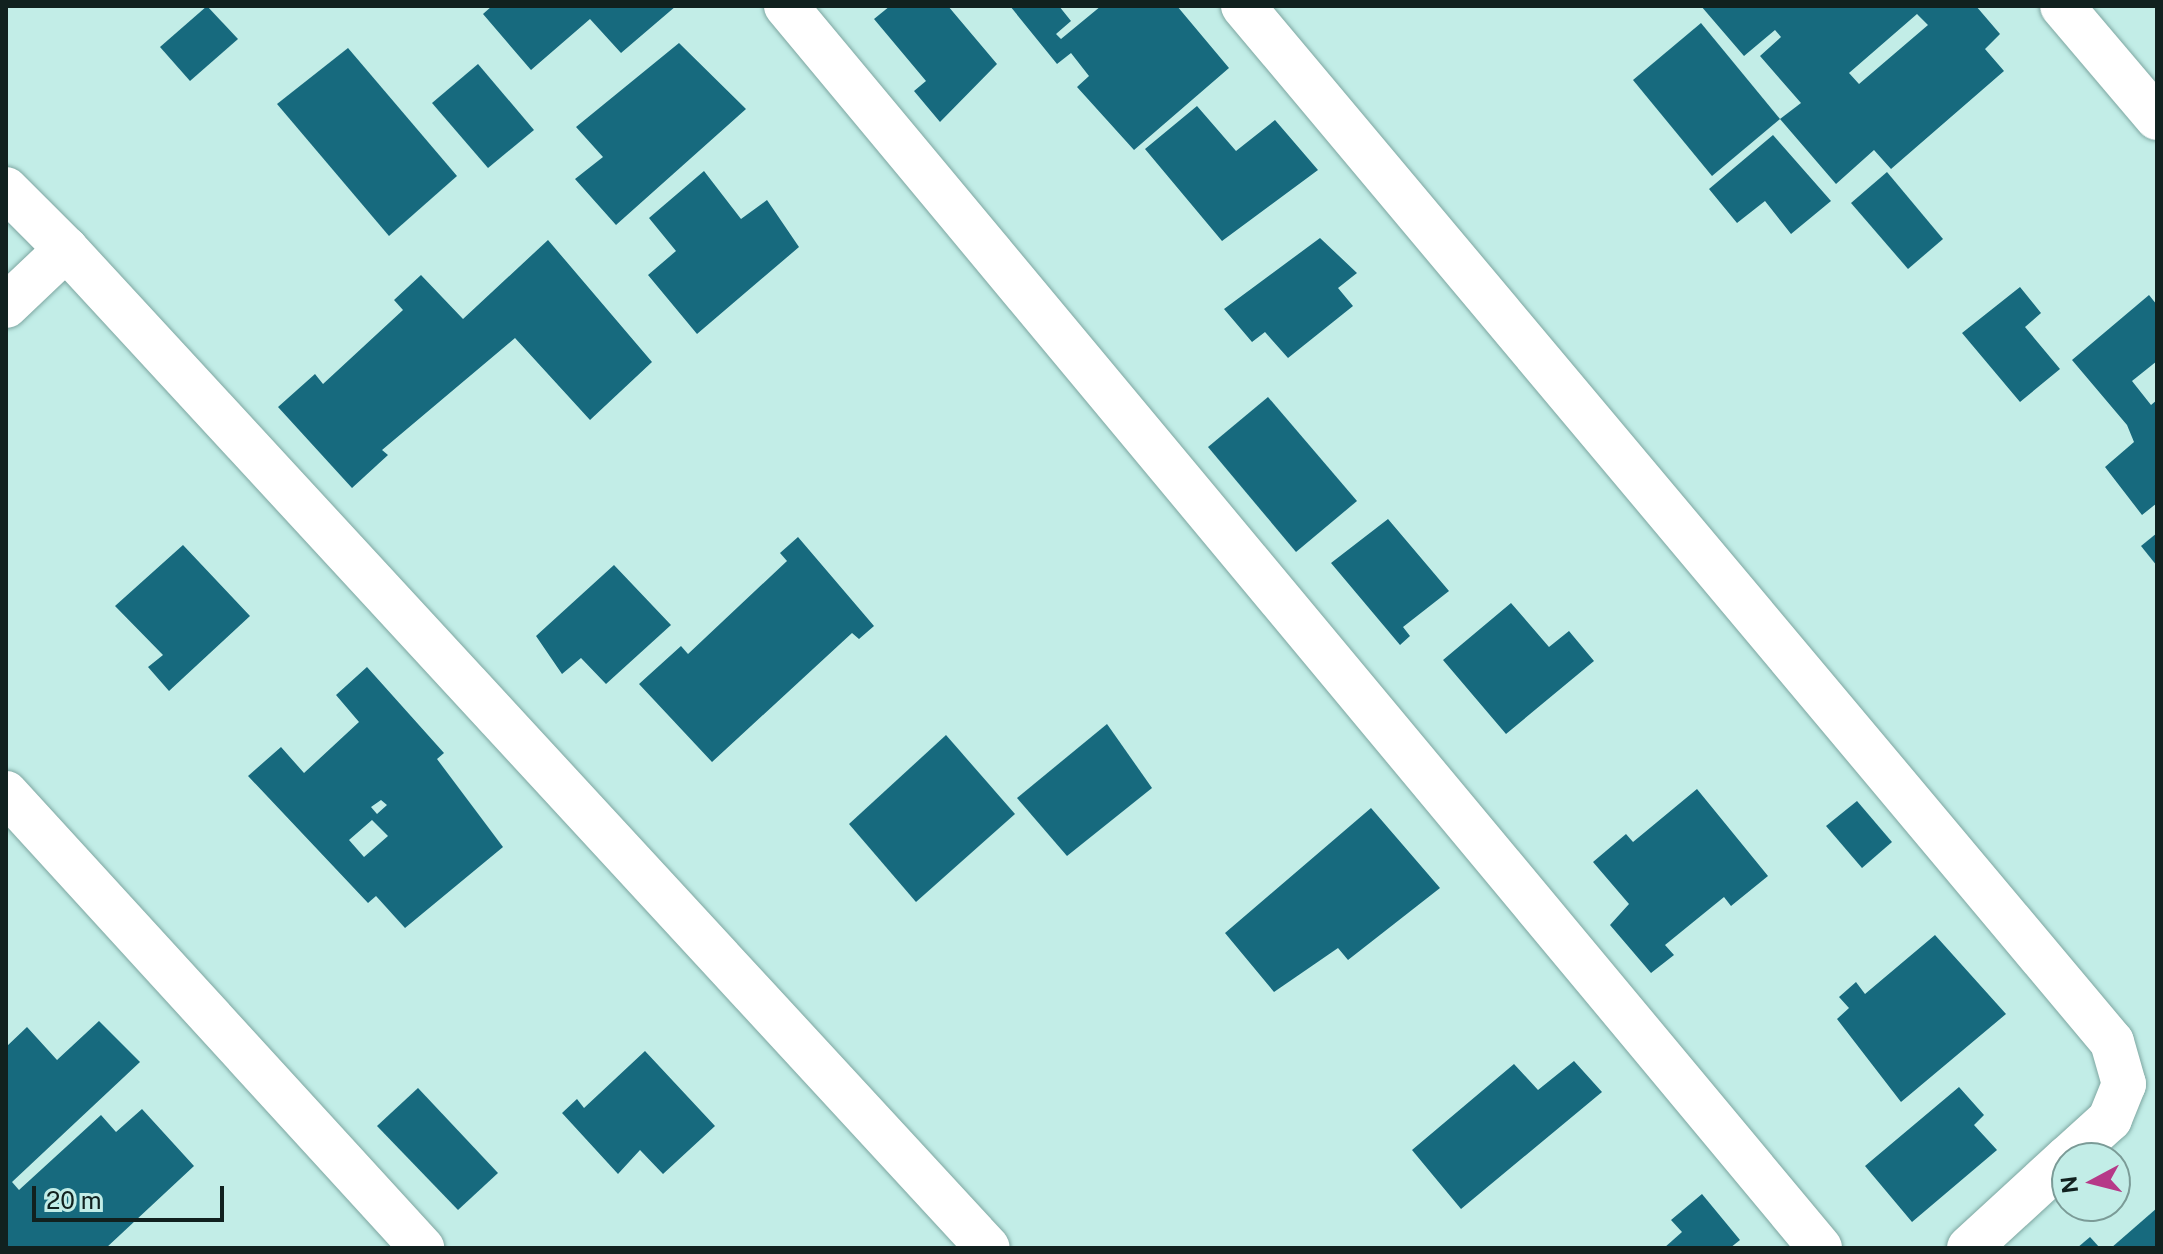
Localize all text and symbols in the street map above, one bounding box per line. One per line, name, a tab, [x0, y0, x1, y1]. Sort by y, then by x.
north arrow	[2051, 1142, 2131, 1222]
scale bar	[36, 1170, 228, 1220]
text: N	[2055, 1175, 2083, 1195]
text: 20 m	[46, 1186, 102, 1214]

